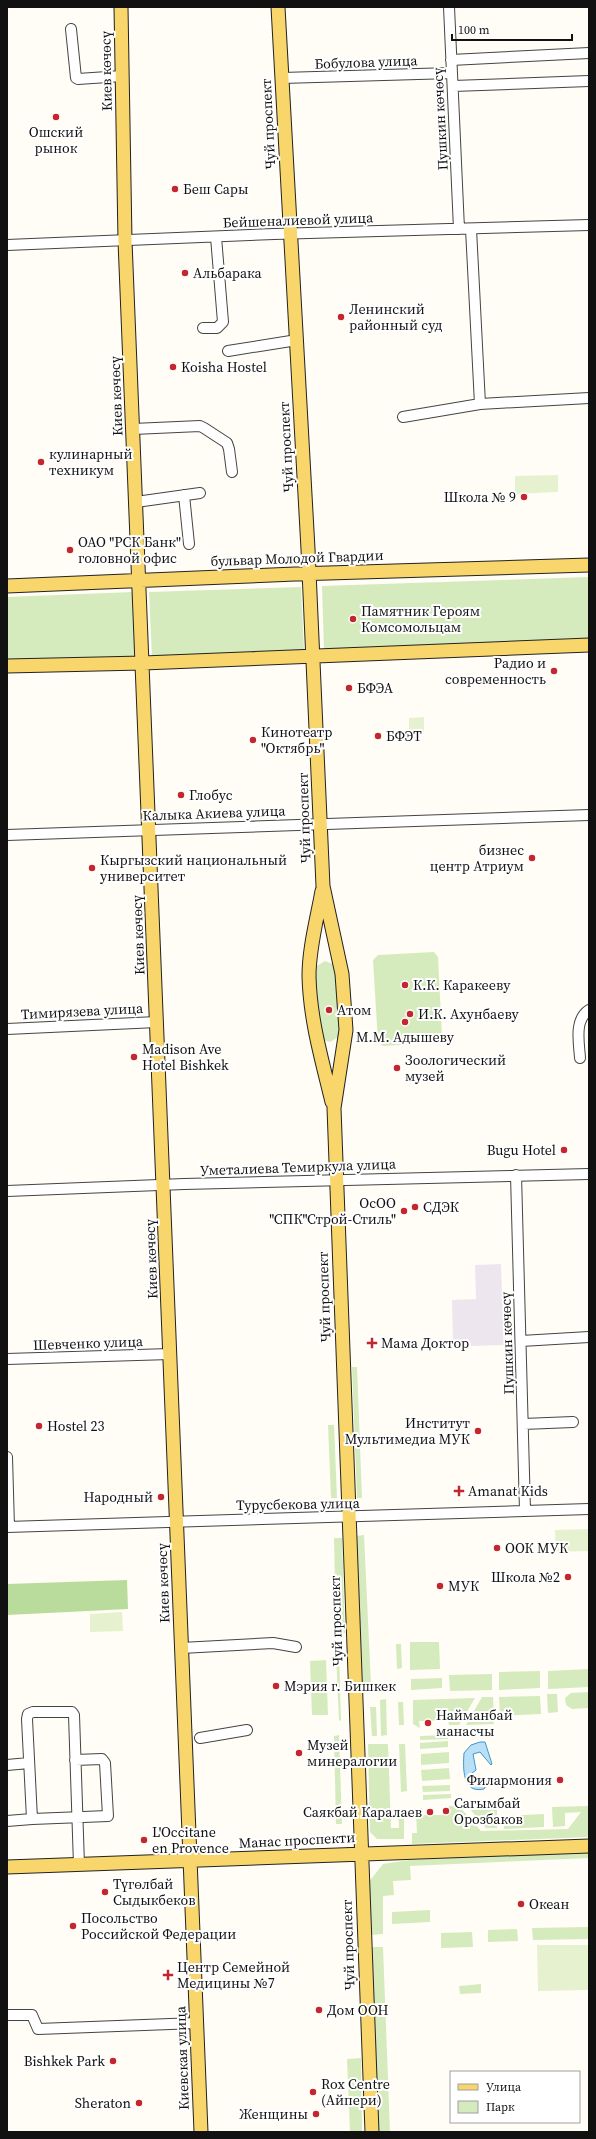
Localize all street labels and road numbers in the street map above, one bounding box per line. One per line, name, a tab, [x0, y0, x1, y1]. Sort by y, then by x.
street label: Киев көчөсү	[95, 30, 117, 111]
street label: Бобулова улица	[314, 50, 419, 74]
street label: Пушкин көчөсү	[427, 66, 453, 171]
street label: Чуй проспект	[256, 77, 280, 170]
street label: Бейшеналиевой улица	[222, 207, 374, 233]
street label: Киев көчөсү	[105, 355, 127, 436]
street label: Чуй проспект	[274, 400, 298, 493]
street label: бульвар Молодой Гвардии	[210, 545, 384, 571]
street label: Чуй проспект	[292, 772, 316, 864]
street label: Калыка Акиева улица	[142, 800, 287, 825]
street label: Киев көчөсү	[127, 894, 149, 975]
street label: Тимирязева улица	[20, 998, 144, 1024]
street label: Уметалиева Темиркула улица	[200, 1154, 397, 1180]
street label: Киев көчөсү	[140, 1218, 162, 1299]
street label: Чуй проспект	[312, 1251, 336, 1343]
street label: Пушкин көчөсү	[495, 1290, 519, 1395]
street label: Шевченко улица	[33, 1331, 144, 1355]
street label: Турусбекова улица	[236, 1493, 361, 1515]
street label: Киев көчөсү	[152, 1542, 174, 1623]
street label: Чуй проспект	[324, 1575, 348, 1667]
street label: Манас проспекти	[238, 1827, 356, 1853]
street label: Чуй проспект	[336, 1899, 360, 1991]
street label: Киевская улица	[170, 2005, 194, 2110]

